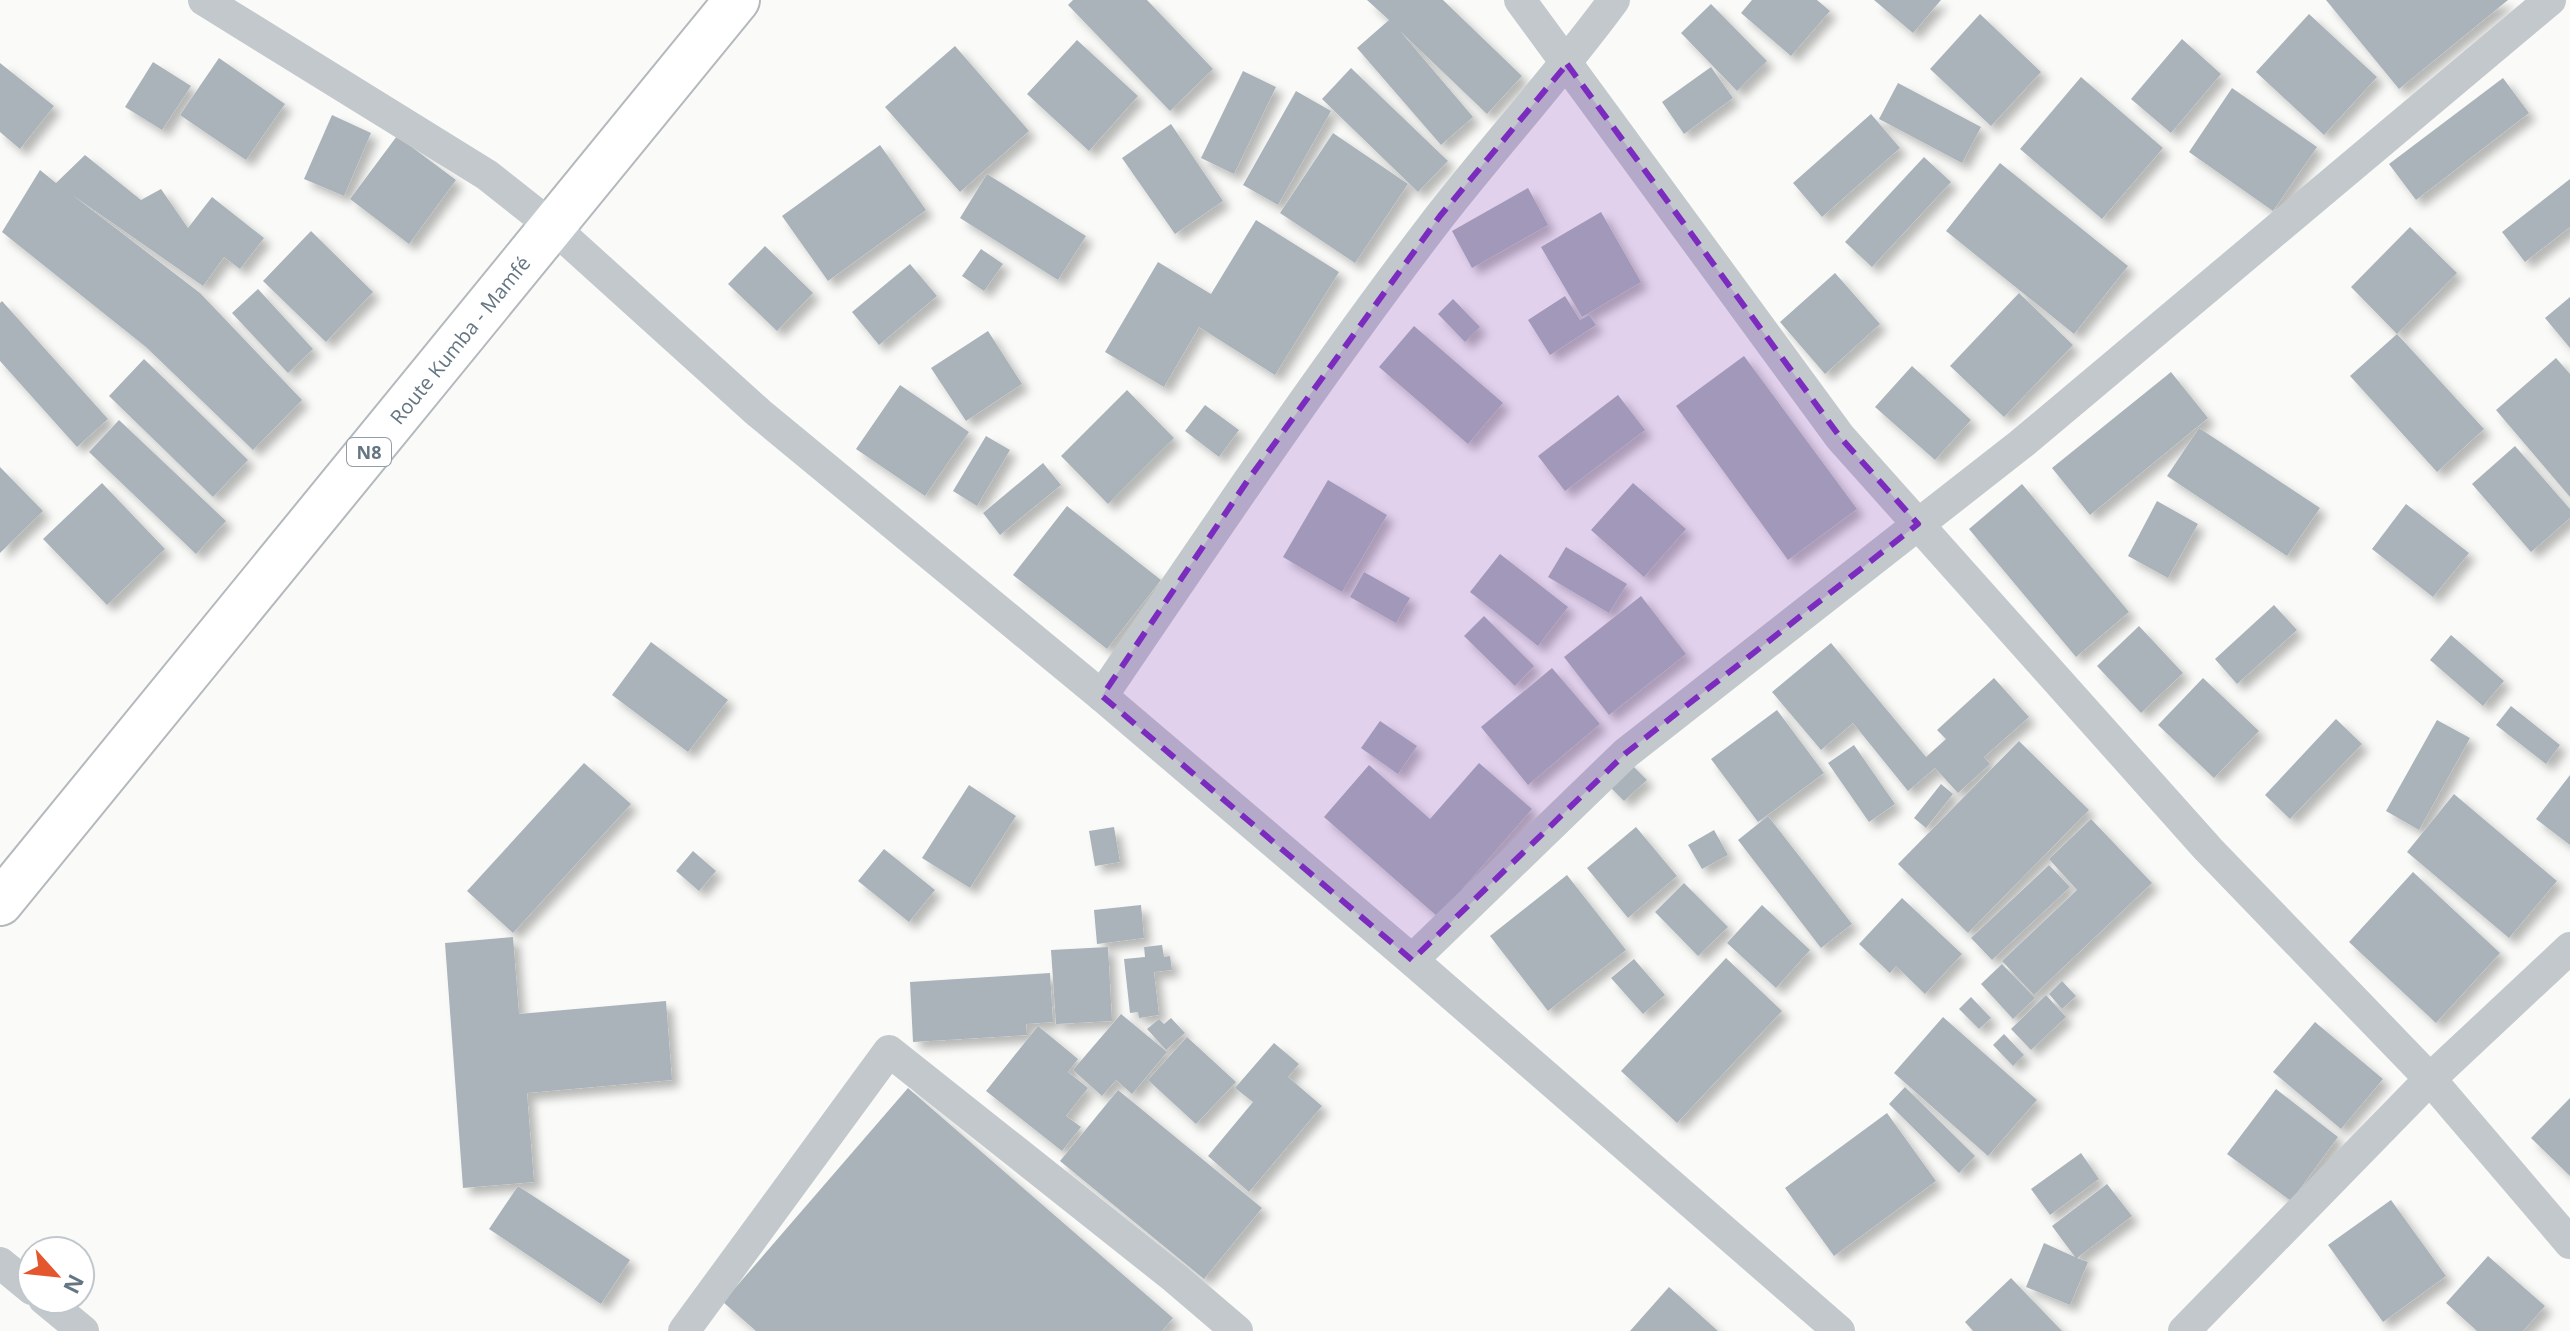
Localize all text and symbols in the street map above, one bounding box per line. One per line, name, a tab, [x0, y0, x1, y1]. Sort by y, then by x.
street label: Route Kumba - Mamfé	[384, 250, 536, 430]
road number: N8	[347, 438, 391, 466]
north arrow	[16, 1235, 96, 1315]
text: N	[57, 1270, 92, 1299]

